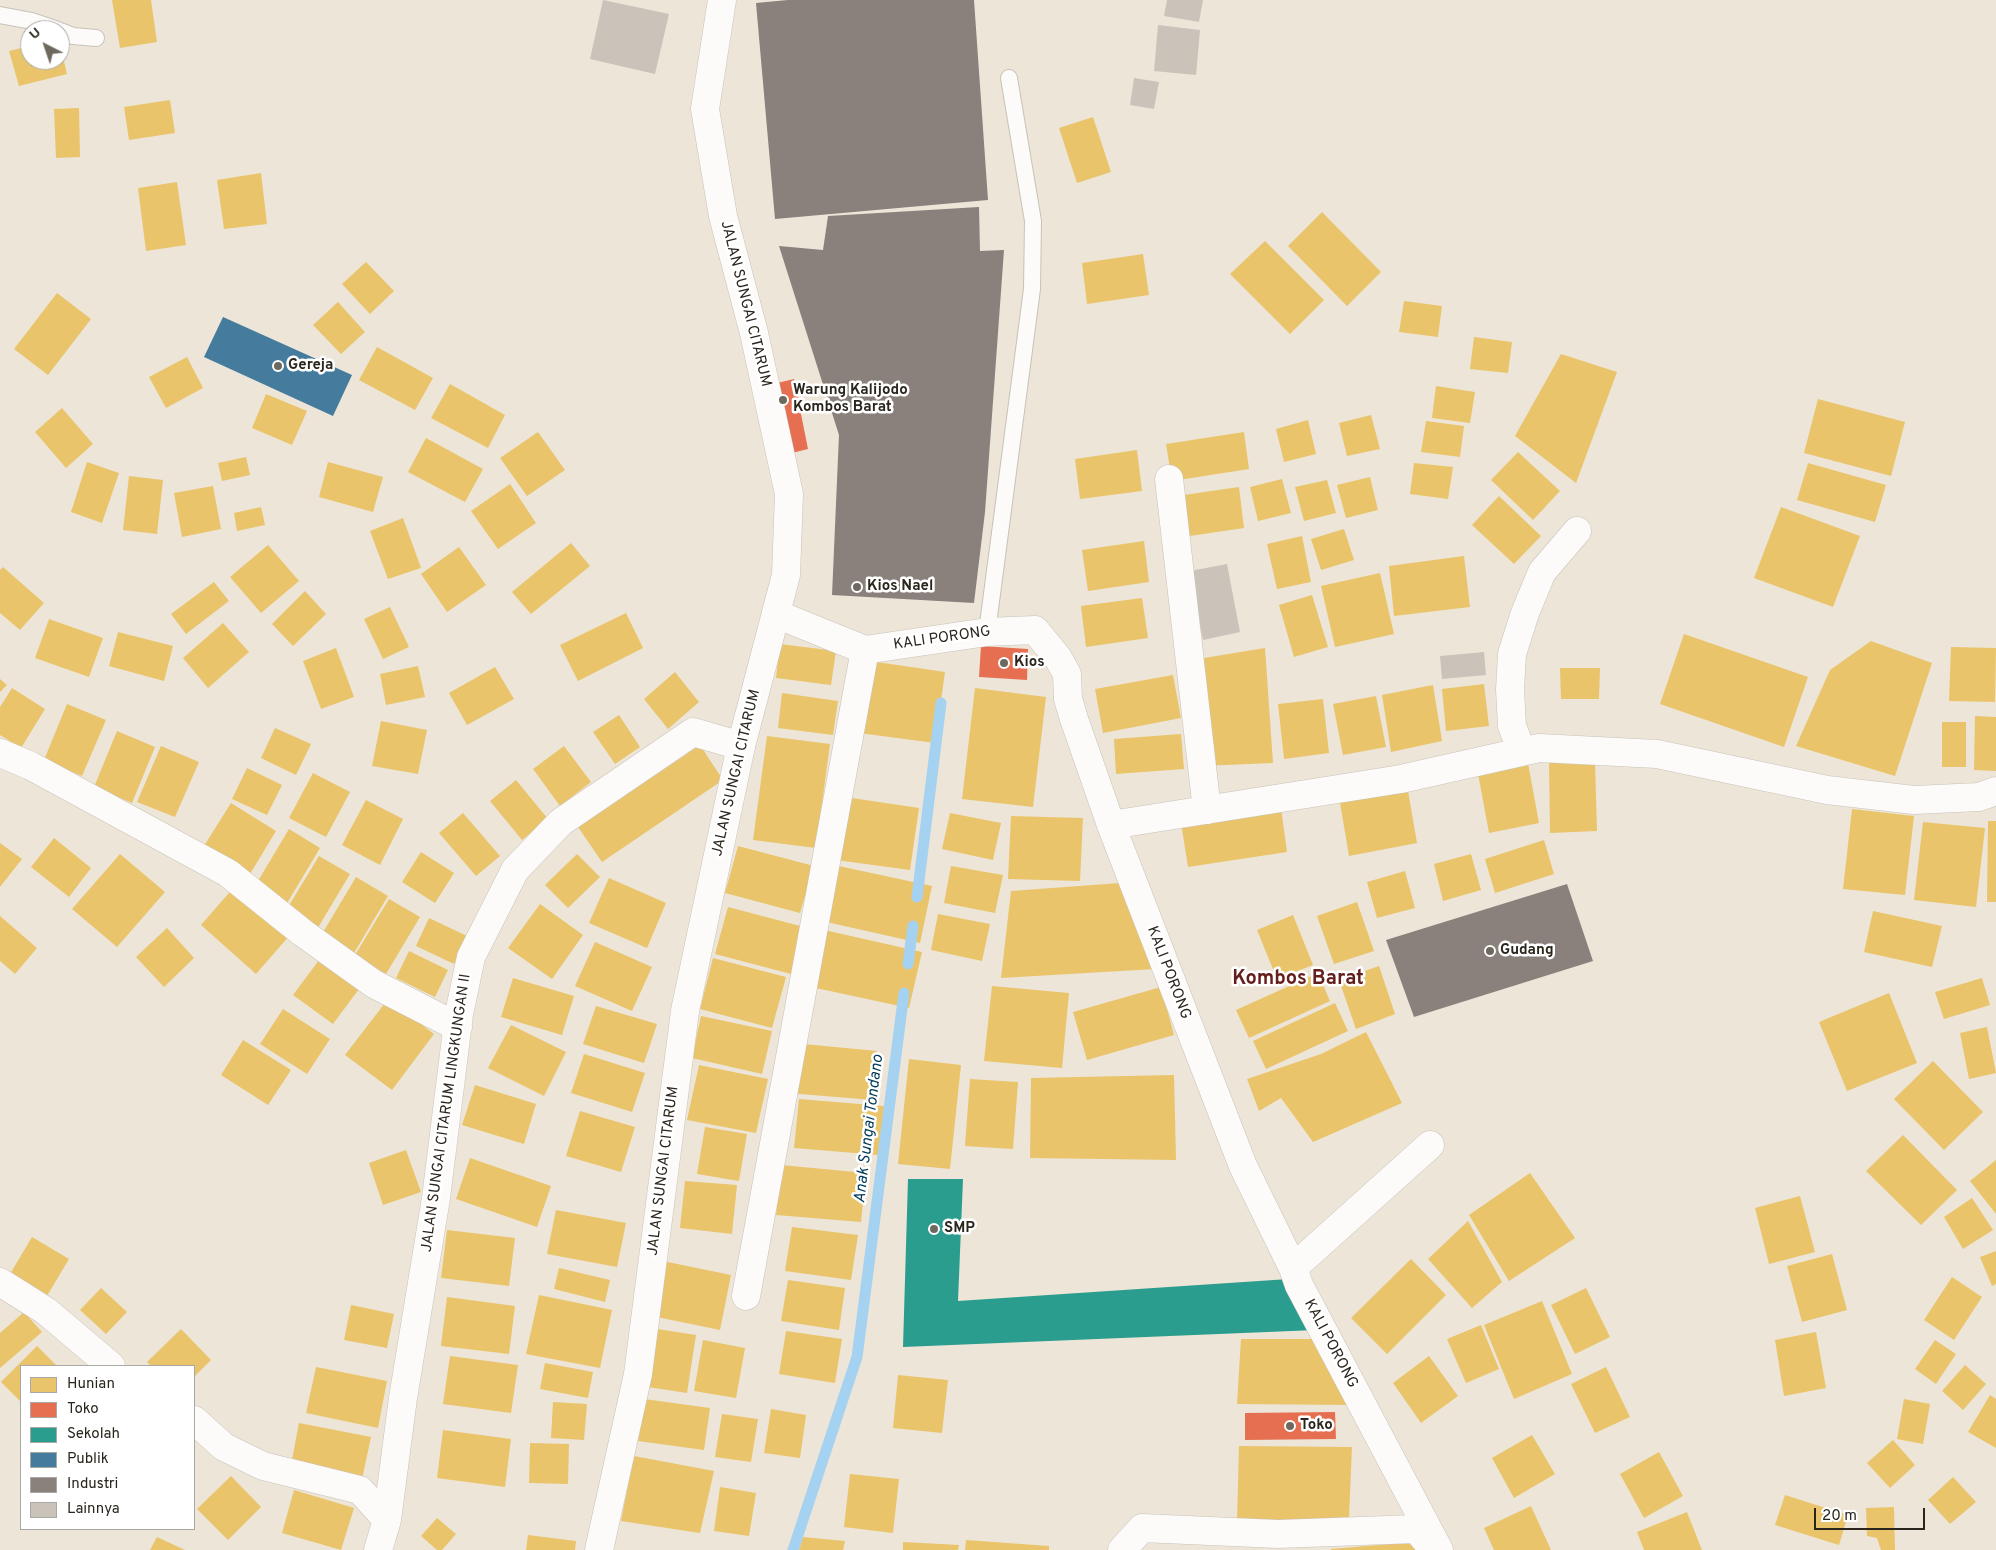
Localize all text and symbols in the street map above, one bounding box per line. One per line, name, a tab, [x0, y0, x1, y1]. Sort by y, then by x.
north arrow	[20, 20, 70, 70]
text: U	[26, 24, 45, 44]
street label: JALAN SUNGAI CITARUM	[716, 219, 774, 389]
place label: Gereja	[288, 357, 333, 375]
marker: Gereja	[272, 360, 284, 372]
place label: Warung Kalijodo Kombos Barat	[793, 382, 908, 417]
marker: Warung Kalijodo Kombos Barat	[777, 394, 789, 406]
place label: Kios Nael	[867, 578, 933, 596]
marker: Kios Nael	[851, 581, 863, 593]
street label: KALI PORONG	[892, 623, 992, 655]
place label: Kios	[1014, 654, 1045, 672]
marker: Kios	[998, 657, 1010, 669]
street label: JALAN SUNGAI CITARUM	[709, 688, 765, 858]
street label: KALI PORONG	[1142, 924, 1194, 1022]
place label: Gudang	[1500, 942, 1554, 960]
marker: Gudang	[1484, 945, 1496, 957]
district label: Kombos Barat	[1232, 968, 1364, 992]
street label: JALAN SUNGAI CITARUM LINGKUNGAN II	[419, 973, 475, 1253]
water label: Anak Sungai Tondano	[851, 1054, 889, 1204]
street label: JALAN SUNGAI CITARUM	[645, 1085, 683, 1257]
place label: SMP	[944, 1220, 975, 1238]
marker: SMP	[928, 1223, 940, 1235]
street label: KALI PORONG	[1299, 1297, 1361, 1391]
legend	[20, 1365, 195, 1530]
text: Hunian	[67, 1375, 115, 1394]
text: Toko	[67, 1400, 99, 1419]
place label: Toko	[1300, 1417, 1333, 1435]
marker: Toko	[1284, 1420, 1296, 1432]
text: Sekolah	[67, 1425, 120, 1444]
text: Publik	[67, 1450, 109, 1469]
text: Industri	[67, 1475, 118, 1494]
scale bar	[1816, 1498, 1927, 1530]
text: Lainnya	[67, 1500, 120, 1519]
text: 20 m	[1822, 1507, 1857, 1526]

